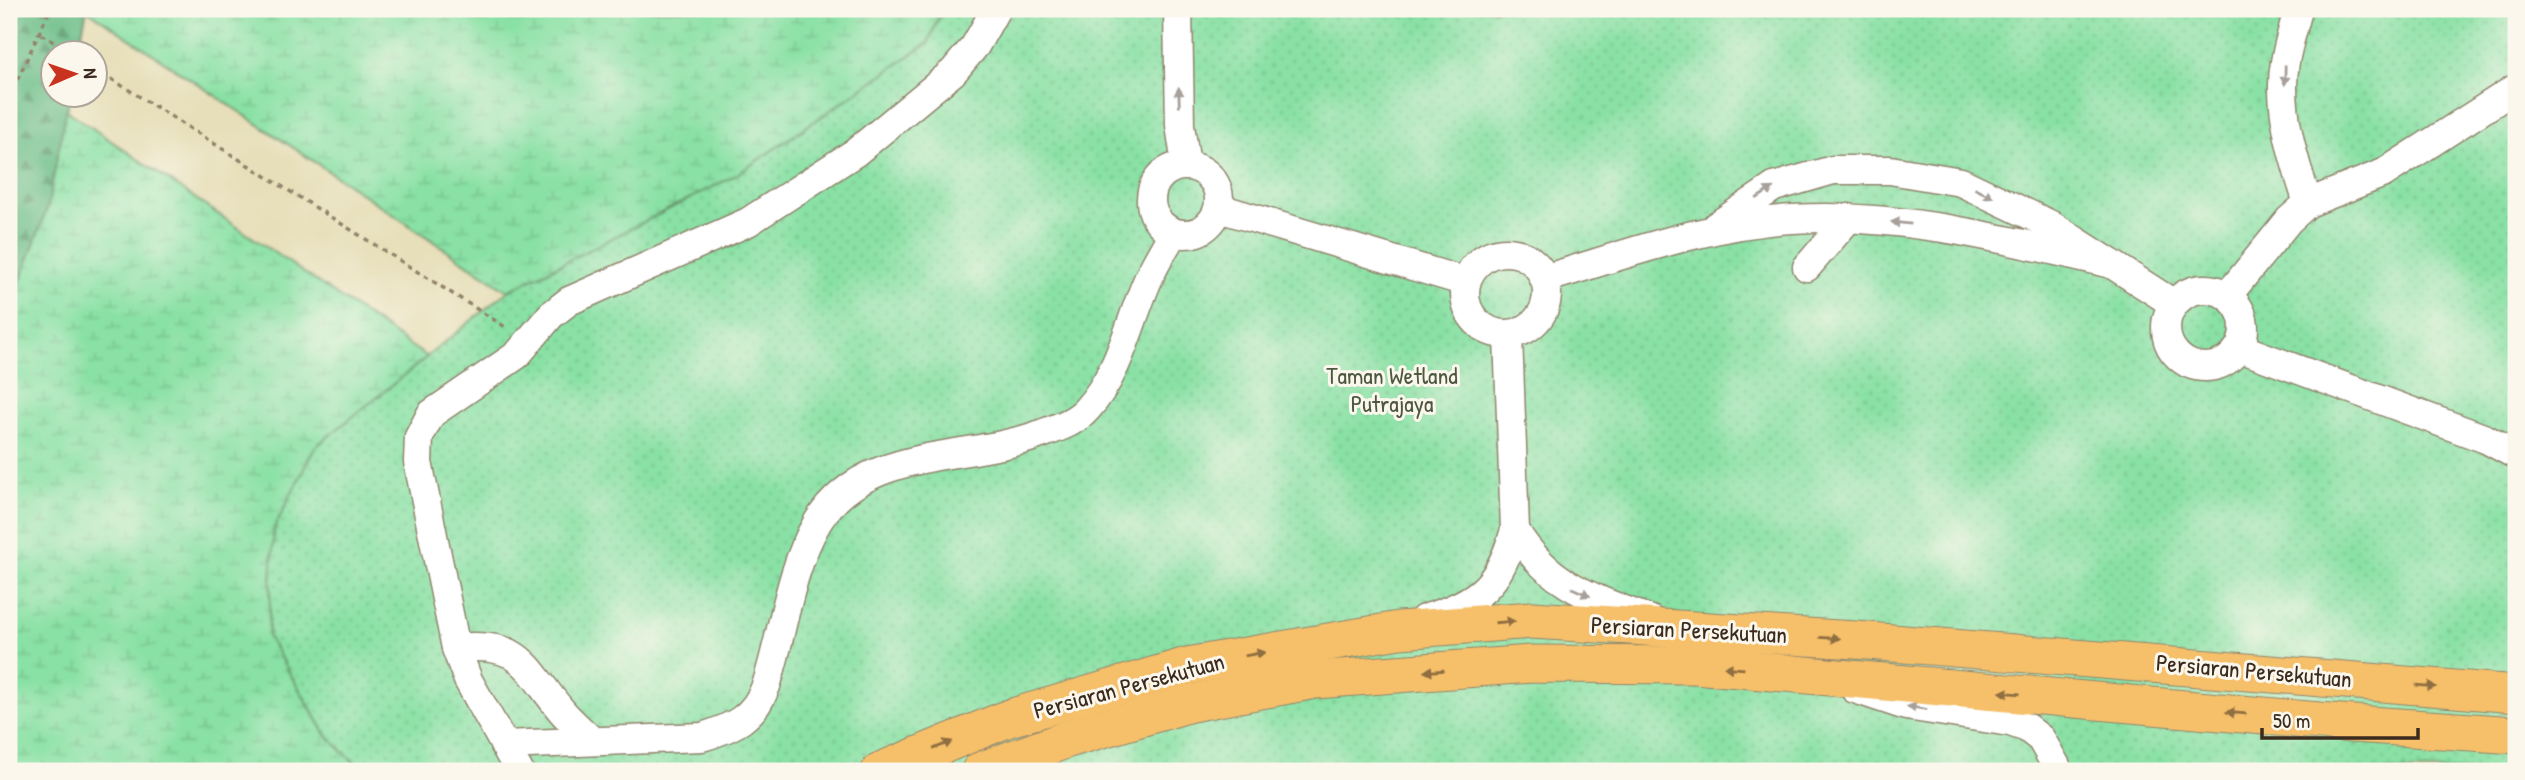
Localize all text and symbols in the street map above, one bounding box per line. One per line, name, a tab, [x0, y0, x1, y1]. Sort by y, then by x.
north arrow	[38, 38, 108, 108]
one-way arrow	[2279, 65, 2290, 87]
text: N	[78, 68, 104, 79]
one-way arrow	[1174, 85, 1185, 107]
one-way arrow	[1755, 187, 1775, 200]
one-way arrow	[1974, 188, 1994, 199]
one-way arrow	[1890, 218, 1912, 229]
park label: Taman Wetland Putrajaya	[1326, 359, 1458, 419]
one-way arrow	[1571, 586, 1591, 598]
street label: Persiaran Persekutuan	[1590, 608, 1788, 650]
one-way arrow	[1494, 616, 1516, 627]
one-way arrow	[1819, 633, 1841, 644]
street label: Persiaran Persekutuan	[1030, 644, 1228, 726]
street label: Persiaran Persekutuan	[2155, 646, 2353, 694]
one-way arrow	[1244, 648, 1266, 659]
one-way arrow	[1723, 662, 1745, 673]
one-way arrow	[1423, 666, 1445, 677]
one-way arrow	[2416, 681, 2438, 692]
one-way arrow	[1999, 687, 2021, 698]
scale bar	[2262, 696, 2418, 740]
one-way arrow	[1906, 702, 1928, 713]
text: 50 m	[2273, 706, 2310, 735]
one-way arrow	[2225, 708, 2247, 719]
one-way arrow	[933, 739, 954, 750]

